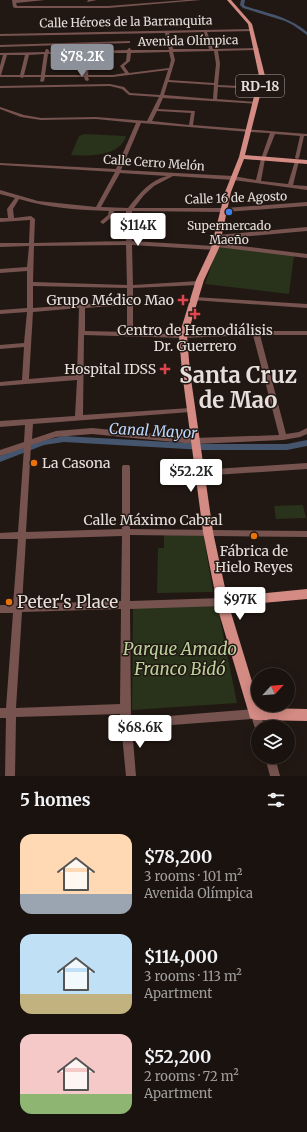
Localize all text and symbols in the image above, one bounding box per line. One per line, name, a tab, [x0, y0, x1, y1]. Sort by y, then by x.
street label: Calle Héroes de la Barranquita	[39, 12, 213, 31]
street label: Avenida Olímpica	[137, 32, 239, 49]
pin: $78.2K	[49, 44, 115, 78]
text: $78.2K	[60, 48, 104, 65]
road number: RD-18	[236, 75, 284, 97]
street label: Calle Cerro Melón	[103, 151, 205, 174]
street label: Calle 16 de Agosto	[185, 188, 287, 207]
marker: Supermercado Maeño	[224, 207, 234, 217]
pin: $114K	[110, 213, 166, 247]
text: $114K	[120, 217, 156, 234]
place label: Supermercado Maeño	[187, 218, 271, 247]
place label: Grupo Médico Mao	[46, 291, 174, 309]
marker: Grupo Médico Mao	[177, 294, 189, 306]
marker: Centro de Hemodiálisis Dr. Guerrero	[189, 308, 201, 320]
place label: Centro de Hemodiálisis Dr. Guerrero	[117, 321, 273, 355]
place label: Hospital IDSS	[64, 360, 156, 378]
district label: Santa Cruz de Mao	[179, 361, 297, 414]
marker: Hospital IDSS	[159, 363, 171, 375]
water label: Canal Mayor	[108, 419, 199, 442]
place label: La Casona	[42, 454, 111, 472]
marker: La Casona	[29, 458, 39, 468]
pin: $52.2K	[158, 459, 224, 493]
text: $52.2K	[169, 463, 213, 480]
street label: Calle Máximo Cabral	[84, 511, 223, 529]
marker: Fábrica de Hielo Reyes	[249, 531, 259, 541]
place label: Fábrica de Hielo Reyes	[215, 542, 293, 576]
pin: $97K	[216, 587, 264, 621]
place label: Peter's Place	[17, 591, 118, 613]
text: $97K	[223, 591, 257, 608]
marker: Peter's Place	[4, 597, 14, 607]
park label: Parque Amado Franco Bidó	[123, 638, 237, 680]
north arrow	[251, 668, 295, 712]
map controls	[251, 668, 295, 764]
pin: $68.6K	[107, 715, 173, 749]
text: $68.6K	[117, 719, 163, 736]
button: layers	[251, 720, 295, 764]
text: 5 homes	[20, 789, 91, 811]
icon: filters	[265, 789, 287, 811]
text: $78,200	[144, 846, 212, 868]
icon: home	[52, 850, 100, 898]
text: 3 rooms · 101 m²	[144, 868, 242, 885]
text: Avenida Olímpica	[144, 885, 253, 902]
text: $114,000	[144, 946, 218, 968]
icon: home	[52, 950, 100, 998]
text: 3 rooms · 113 m²	[144, 968, 242, 985]
text: Apartment	[144, 985, 212, 1002]
text: $52,200	[144, 1046, 211, 1068]
icon: home	[52, 1050, 100, 1098]
text: 2 rooms · 72 m²	[144, 1068, 239, 1085]
text: Apartment	[144, 1085, 212, 1102]

